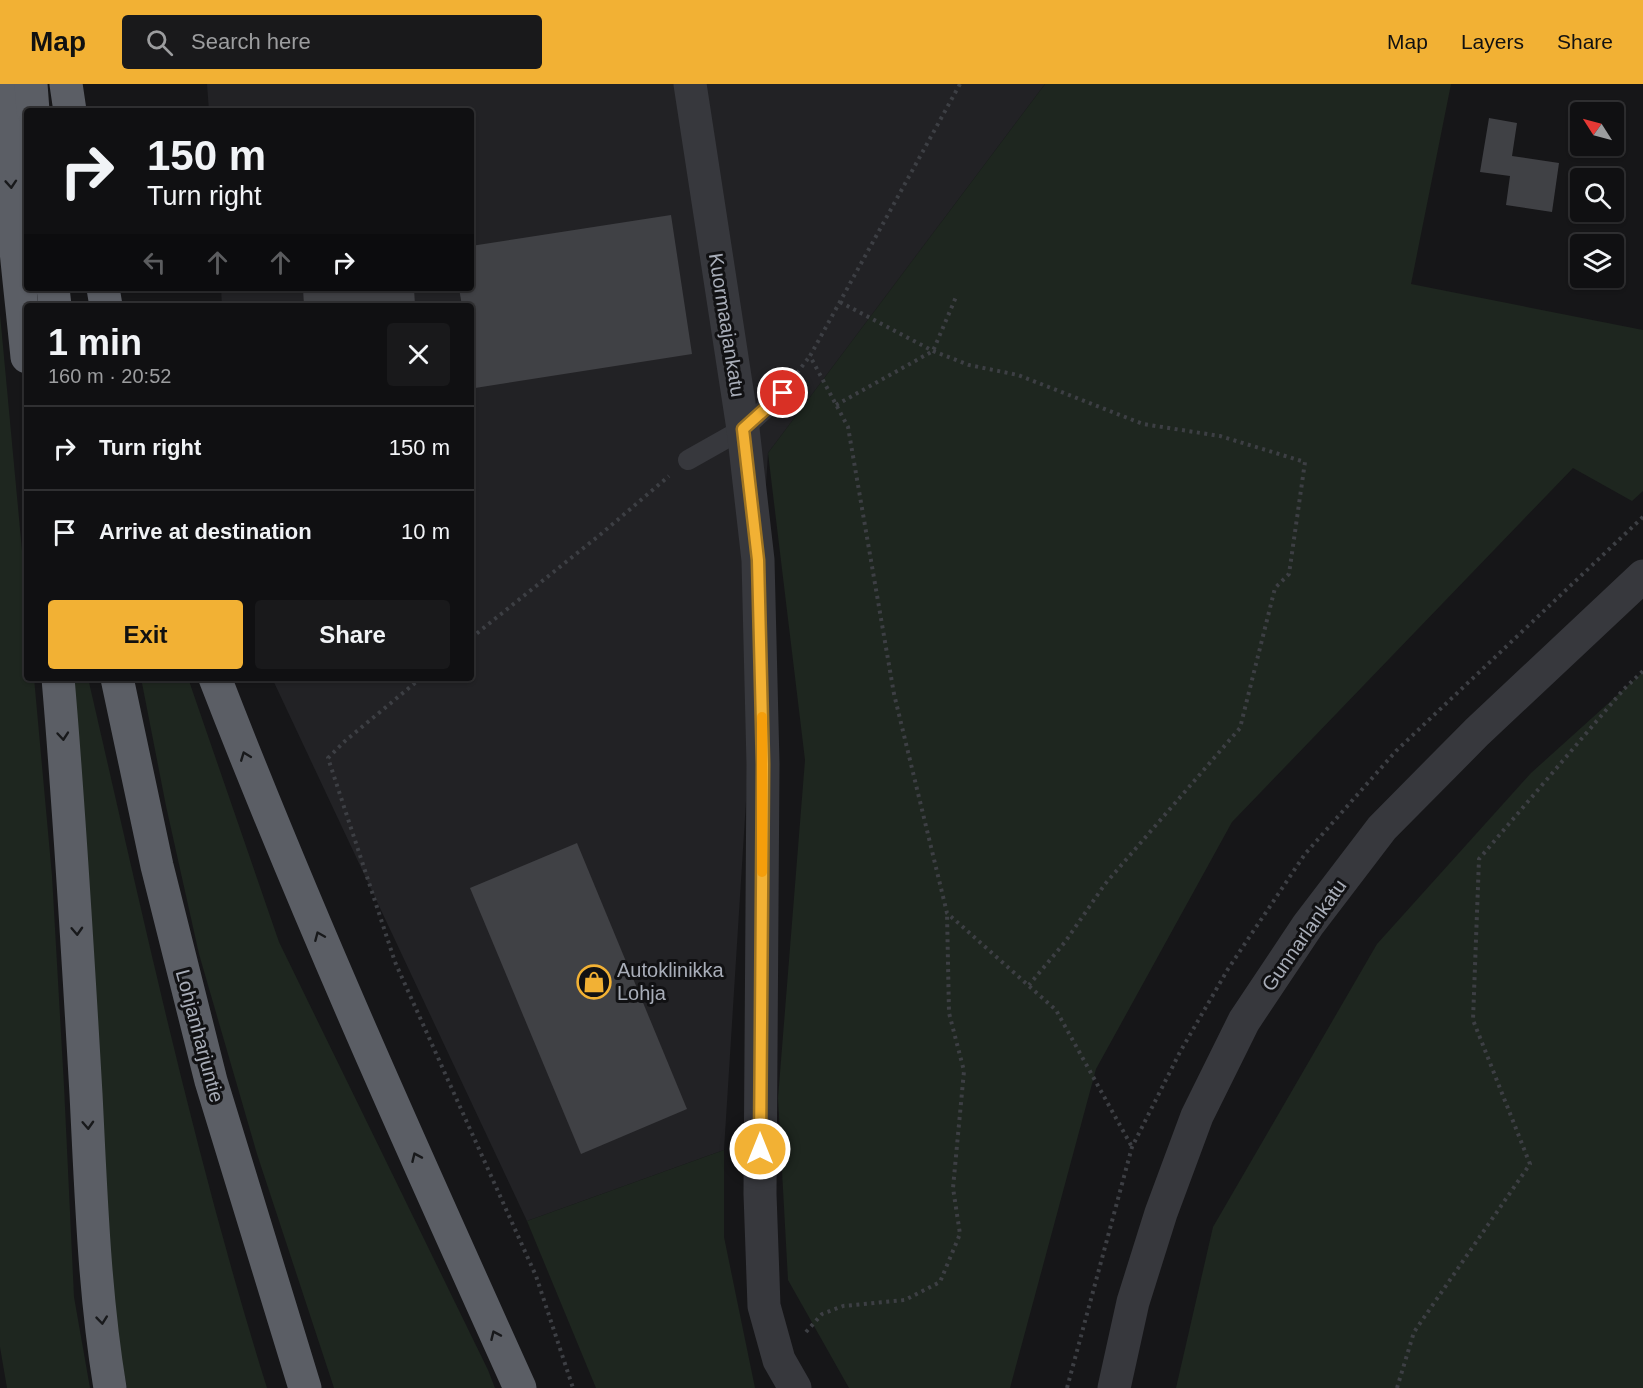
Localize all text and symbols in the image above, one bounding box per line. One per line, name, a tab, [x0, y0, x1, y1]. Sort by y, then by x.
search box	[122, 15, 542, 69]
text: Map	[30, 26, 86, 57]
icon: search	[143, 26, 176, 59]
text: Search here	[191, 29, 311, 54]
text: Map	[1387, 30, 1428, 53]
text: Layers	[1461, 30, 1524, 53]
text: Share	[1557, 30, 1613, 53]
north arrow	[1570, 102, 1624, 156]
map controls	[1570, 102, 1624, 288]
icon: right	[48, 132, 126, 210]
text: 150 m	[147, 132, 266, 179]
button: search	[1570, 168, 1624, 222]
one-way arrow	[5, 180, 18, 189]
text: Turn right	[147, 181, 262, 211]
button: layers	[1570, 234, 1624, 288]
icon: left	[138, 246, 171, 279]
icon: ahead	[201, 246, 234, 279]
icon: ahead	[264, 246, 297, 279]
icon: right	[327, 246, 360, 279]
street label: Kuormaajankatu	[705, 251, 749, 399]
text: 1 min	[48, 322, 142, 363]
button: close	[387, 323, 450, 386]
text: 160 m · 20:52	[48, 365, 171, 387]
pin	[757, 367, 808, 418]
icon: arrive	[766, 376, 799, 409]
icon: right	[48, 432, 81, 465]
text: Turn right	[99, 435, 201, 460]
text: 150 m	[389, 435, 450, 460]
icon: arrive	[48, 516, 81, 549]
text: Arrive at destination	[99, 519, 312, 544]
text: 10 m	[401, 519, 450, 544]
button: Exit	[48, 600, 243, 669]
button: Share	[255, 600, 450, 669]
one-way arrow	[56, 732, 69, 741]
one-way arrow	[240, 751, 252, 762]
street label: Gunnarlankatu	[1257, 875, 1351, 995]
one-way arrow	[70, 926, 83, 935]
one-way arrow	[315, 931, 327, 942]
place label: Autoklinikka Lohja	[617, 959, 725, 1004]
shop icon: Autoklinikka Lohja	[576, 964, 612, 1000]
street label: Lohjanharjuntie	[172, 967, 228, 1105]
position arrow	[728, 1117, 792, 1181]
one-way arrow	[81, 1121, 94, 1130]
one-way arrow	[411, 1152, 423, 1163]
one-way arrow	[95, 1315, 108, 1324]
one-way arrow	[491, 1330, 503, 1341]

